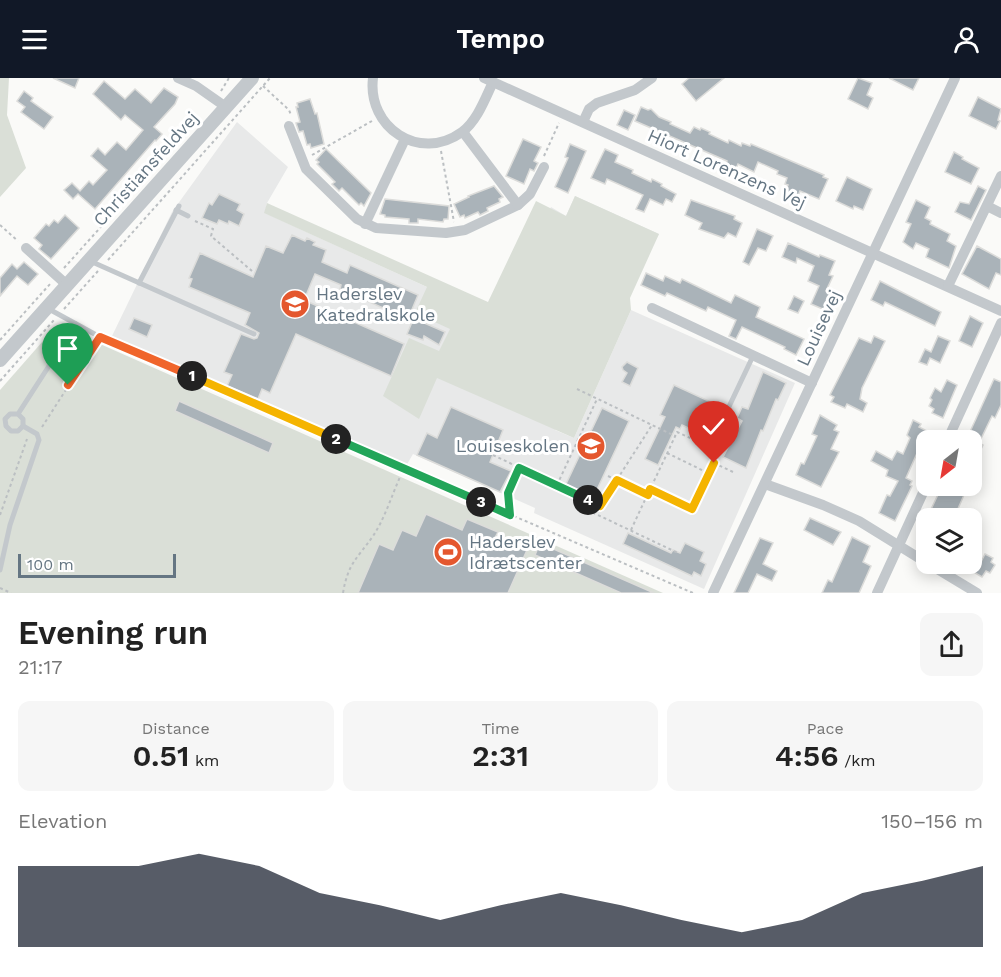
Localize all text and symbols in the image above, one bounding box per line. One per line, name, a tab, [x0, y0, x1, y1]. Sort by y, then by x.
icon: menu	[18, 23, 51, 56]
text: Tempo	[456, 23, 545, 55]
icon: person	[950, 23, 983, 56]
street label: Christiansfeldvej	[89, 107, 203, 230]
street label: Hiort Lorenzens Vej	[645, 124, 810, 213]
place label: Haderslev Katedralskole	[316, 283, 435, 325]
street label: Louisevej	[792, 286, 845, 369]
school or university icon: Haderslev Katedralskole	[279, 288, 311, 320]
pin	[42, 323, 93, 385]
icon: arrive	[51, 332, 84, 365]
pin: 1	[177, 361, 207, 391]
text: 1	[189, 366, 195, 385]
pin	[688, 401, 739, 463]
icon: check	[697, 410, 730, 443]
pin: 2	[321, 424, 351, 454]
text: 2	[331, 429, 341, 448]
school or university icon: Louiseskolen	[575, 430, 607, 462]
north arrow	[916, 430, 982, 496]
map controls	[916, 430, 982, 574]
place label: Louiseskolen	[456, 435, 570, 456]
pin: 4	[573, 485, 603, 515]
pin: 3	[466, 487, 496, 517]
text: 4	[583, 490, 593, 509]
text: 3	[476, 492, 486, 511]
button: layers	[916, 508, 982, 574]
place label: Haderslev Idrætscenter	[469, 531, 582, 573]
sports icon: Haderslev Idrætscenter	[432, 536, 464, 568]
scale bar	[18, 551, 176, 579]
text: 100 m	[27, 555, 74, 574]
text: Evening run	[18, 613, 208, 652]
button: share	[920, 613, 983, 676]
text: 21:17	[18, 655, 62, 679]
text: Distance	[142, 719, 210, 738]
text: Time	[481, 719, 520, 738]
text: Pace	[807, 719, 844, 738]
text: 0.51	[132, 738, 189, 773]
text: 2:31	[472, 738, 529, 773]
text: 4:56	[775, 738, 839, 773]
text: km	[189, 751, 219, 770]
text: /km	[839, 751, 875, 770]
text: Elevation	[18, 809, 107, 833]
text: 150–156 m	[881, 809, 983, 833]

